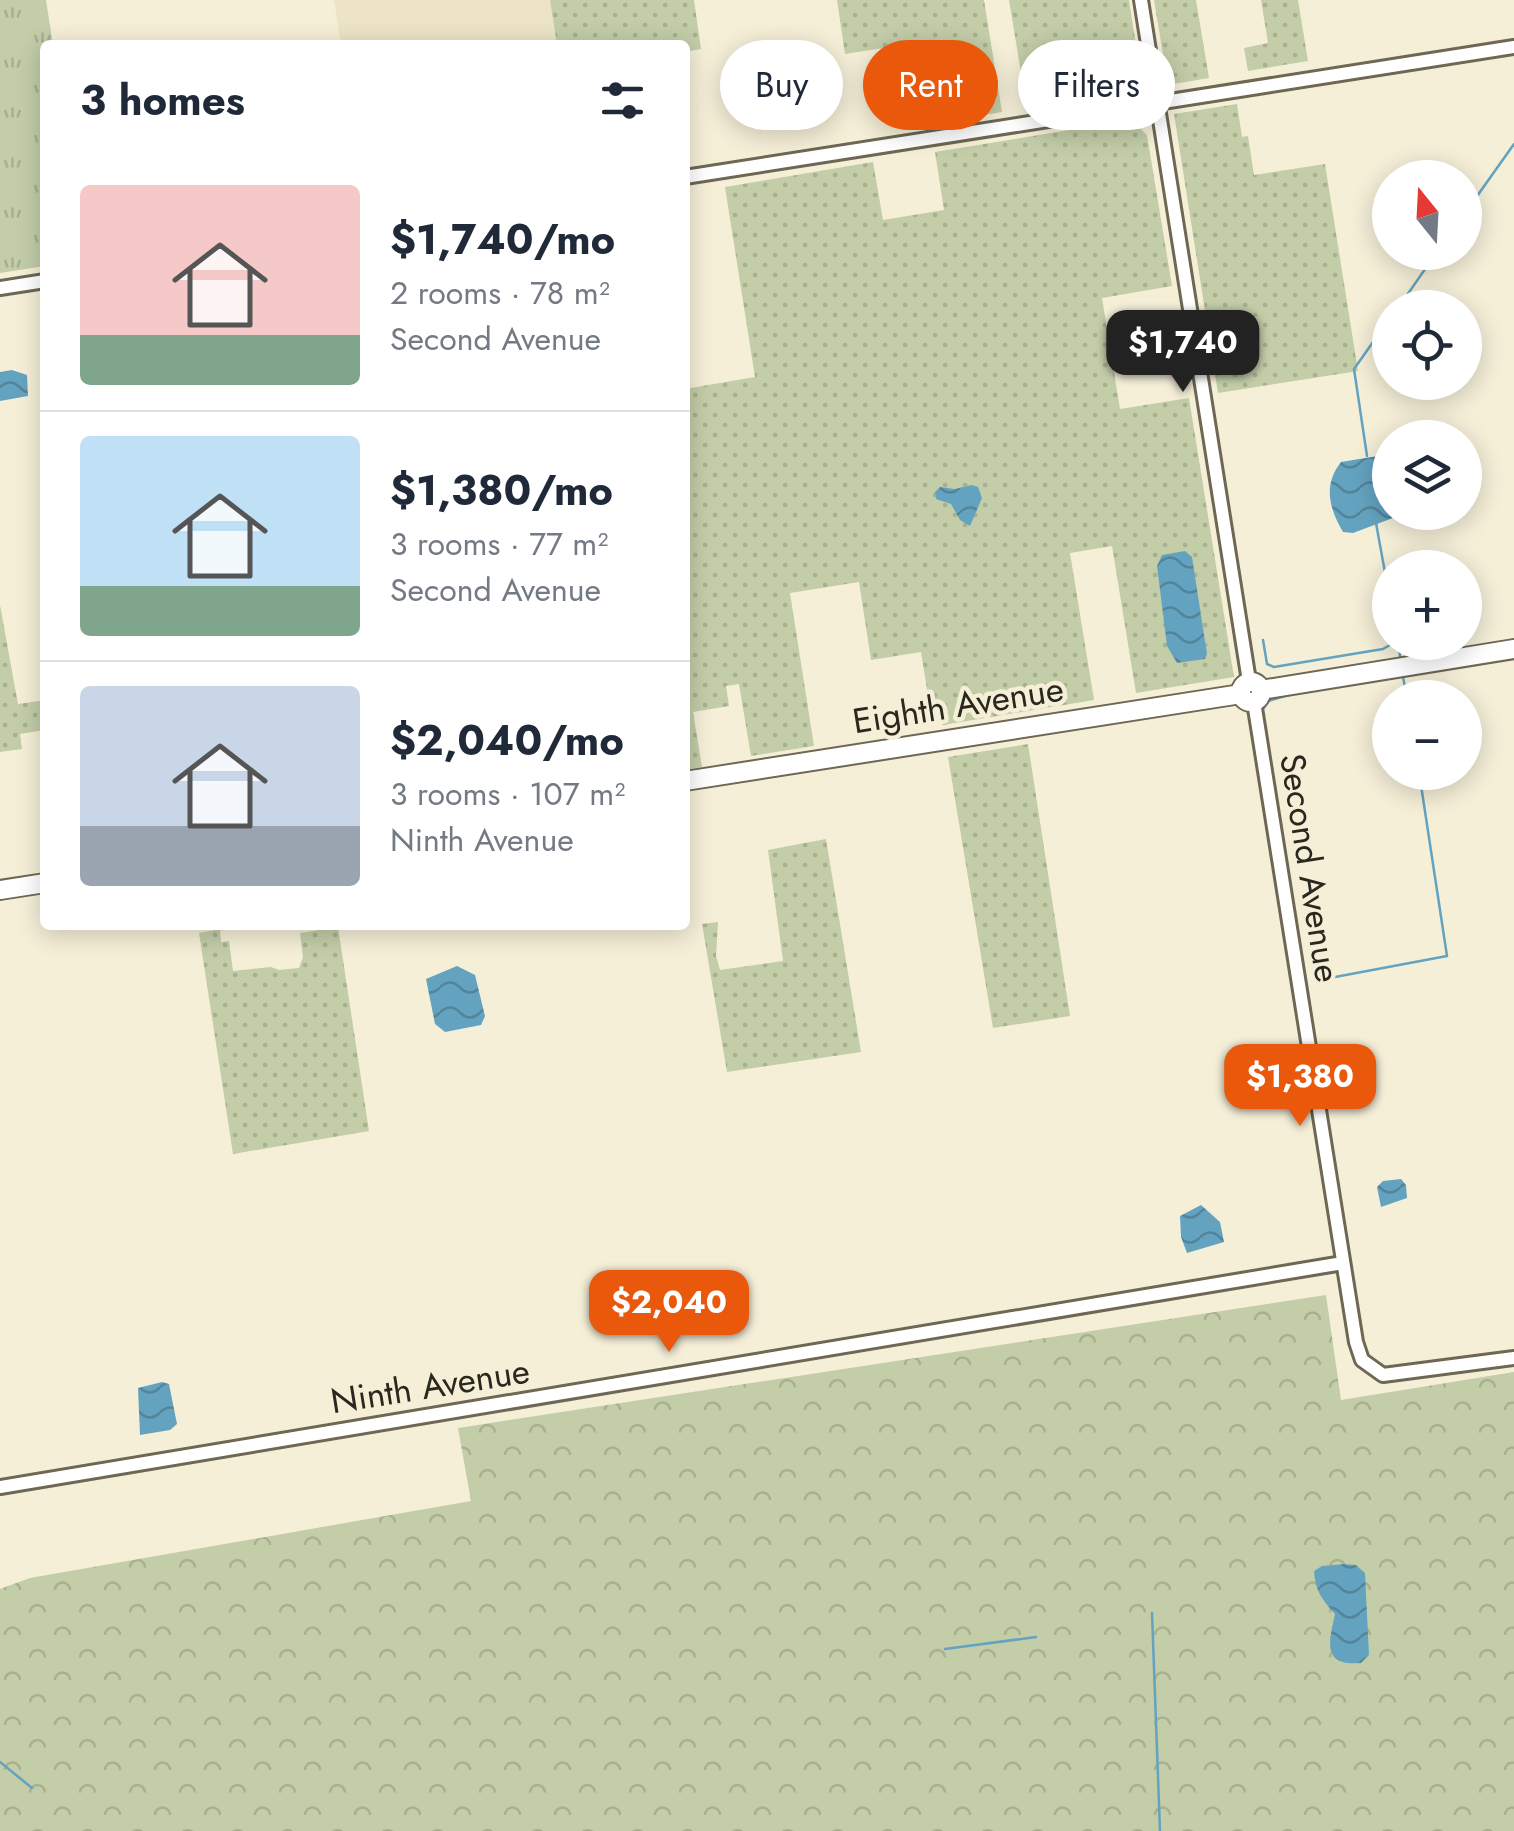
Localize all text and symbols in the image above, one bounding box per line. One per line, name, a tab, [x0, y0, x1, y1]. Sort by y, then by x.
chip: Buy	[720, 40, 843, 130]
chip: Rent	[863, 40, 998, 130]
chip: Filters	[1018, 40, 1175, 130]
text: 3 homes	[80, 70, 245, 131]
icon: filters	[595, 73, 650, 128]
north arrow	[1372, 160, 1482, 270]
map controls	[1372, 160, 1482, 790]
text: $1,740/mo	[390, 209, 615, 270]
icon: home	[160, 225, 280, 345]
text: 2 rooms · 78 m²	[390, 270, 610, 316]
button: locate	[1372, 290, 1482, 400]
pin: $1,740	[1102, 310, 1264, 395]
text: Second Avenue	[390, 316, 601, 362]
text: $1,740	[1128, 319, 1238, 365]
button: layers	[1372, 420, 1482, 530]
text: $1,380/mo	[390, 460, 613, 521]
icon: home	[160, 476, 280, 596]
text: 3 rooms · 77 m²	[390, 521, 608, 567]
button: +	[1372, 550, 1482, 660]
text: Second Avenue	[390, 567, 601, 613]
street label: Eighth Avenue	[849, 664, 1067, 746]
button: −	[1372, 680, 1482, 790]
text: $2,040/mo	[390, 710, 624, 771]
icon: home	[160, 726, 280, 846]
street label: Second Avenue	[1267, 750, 1353, 986]
text: 3 rooms · 107 m²	[390, 771, 625, 817]
text: Ninth Avenue	[390, 817, 574, 863]
pin: $1,380	[1219, 1044, 1381, 1129]
text: $1,380	[1246, 1053, 1354, 1099]
pin: $2,040	[588, 1270, 750, 1355]
text: $2,040	[611, 1279, 727, 1325]
street label: Ninth Avenue	[327, 1346, 533, 1426]

